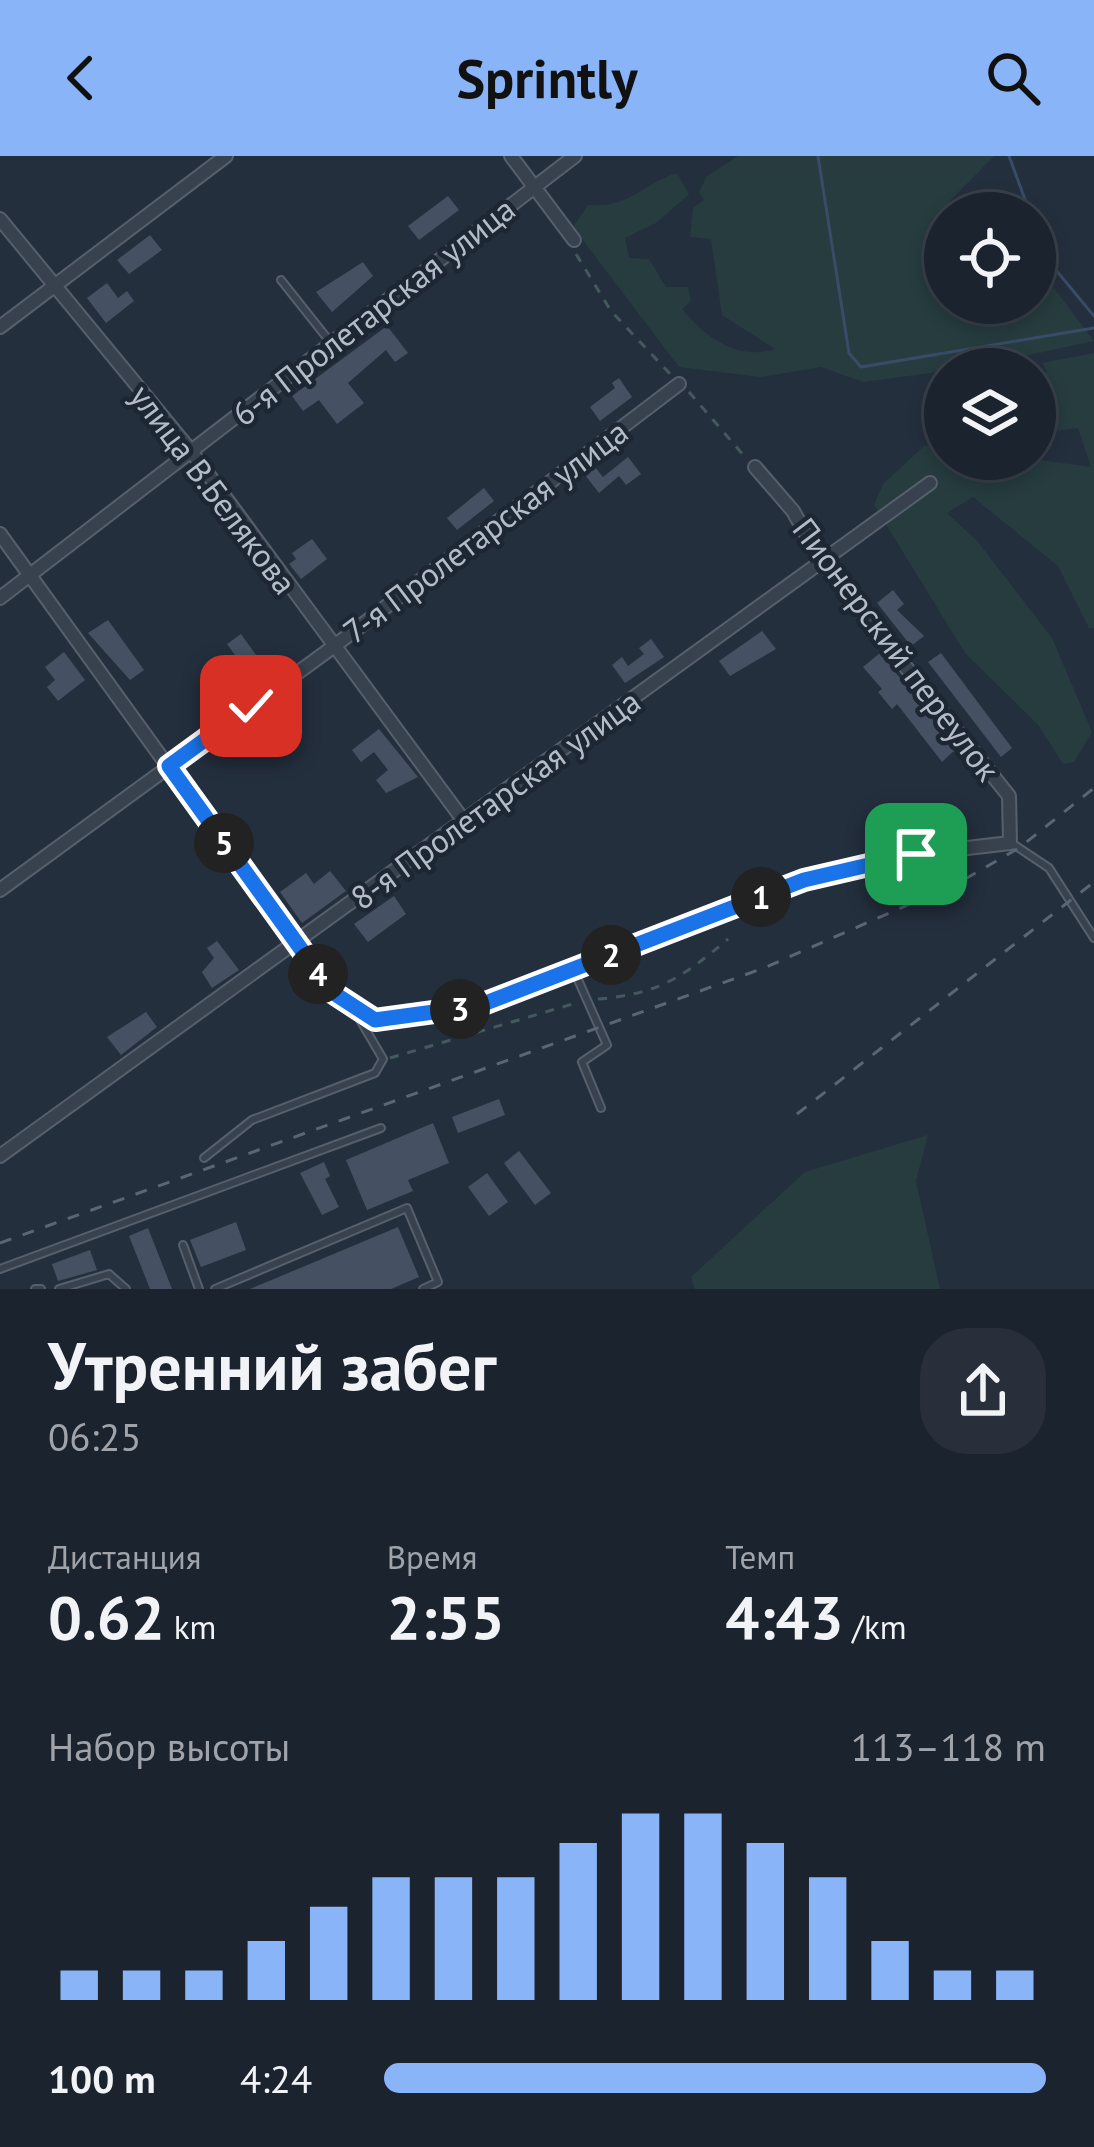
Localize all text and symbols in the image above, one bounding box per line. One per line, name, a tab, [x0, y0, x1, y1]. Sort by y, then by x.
text: Sprintly	[456, 43, 638, 113]
icon: back	[48, 45, 114, 111]
icon: search	[980, 45, 1046, 111]
street label: 6-я Пролетарская улица	[223, 187, 523, 435]
map controls	[924, 192, 1056, 480]
button: locate	[924, 192, 1056, 324]
button: layers	[924, 348, 1056, 480]
street label: улица В.Белякова	[121, 376, 307, 602]
street label: 7-я Пролетарская улица	[334, 410, 636, 652]
street label: Пионерский переулок	[784, 509, 1010, 789]
pin	[200, 655, 302, 757]
icon: check	[218, 673, 284, 739]
street label: 8-я Пролетарская улица	[342, 679, 648, 919]
pin	[865, 803, 967, 905]
pin: 5	[194, 813, 254, 873]
text: 5	[215, 821, 233, 864]
icon: arrive	[883, 821, 949, 887]
pin: 1	[731, 867, 791, 927]
text: 1	[752, 875, 770, 918]
pin: 2	[581, 925, 641, 985]
text: 2	[602, 933, 620, 976]
pin: 4	[288, 944, 348, 1004]
text: 4	[309, 952, 327, 995]
pin: 3	[430, 979, 490, 1039]
text: 3	[451, 987, 469, 1030]
text: Утренний забег	[48, 1323, 496, 1408]
button: share	[920, 1328, 1046, 1454]
text: 06:25	[48, 1411, 142, 1462]
text: Дистанция	[48, 1535, 202, 1578]
text: Время	[387, 1535, 478, 1578]
text: Темп	[725, 1535, 795, 1578]
text: 0.62	[48, 1578, 165, 1656]
text: 2:55	[387, 1578, 505, 1656]
text: 4:43	[725, 1578, 844, 1656]
text: km	[165, 1605, 216, 1648]
text: /km	[844, 1605, 907, 1648]
text: Набор высоты	[48, 1721, 290, 1772]
text: 113–118 m	[851, 1721, 1046, 1772]
text: 100 m	[48, 2053, 156, 2104]
text: 4:24	[240, 2053, 312, 2104]

